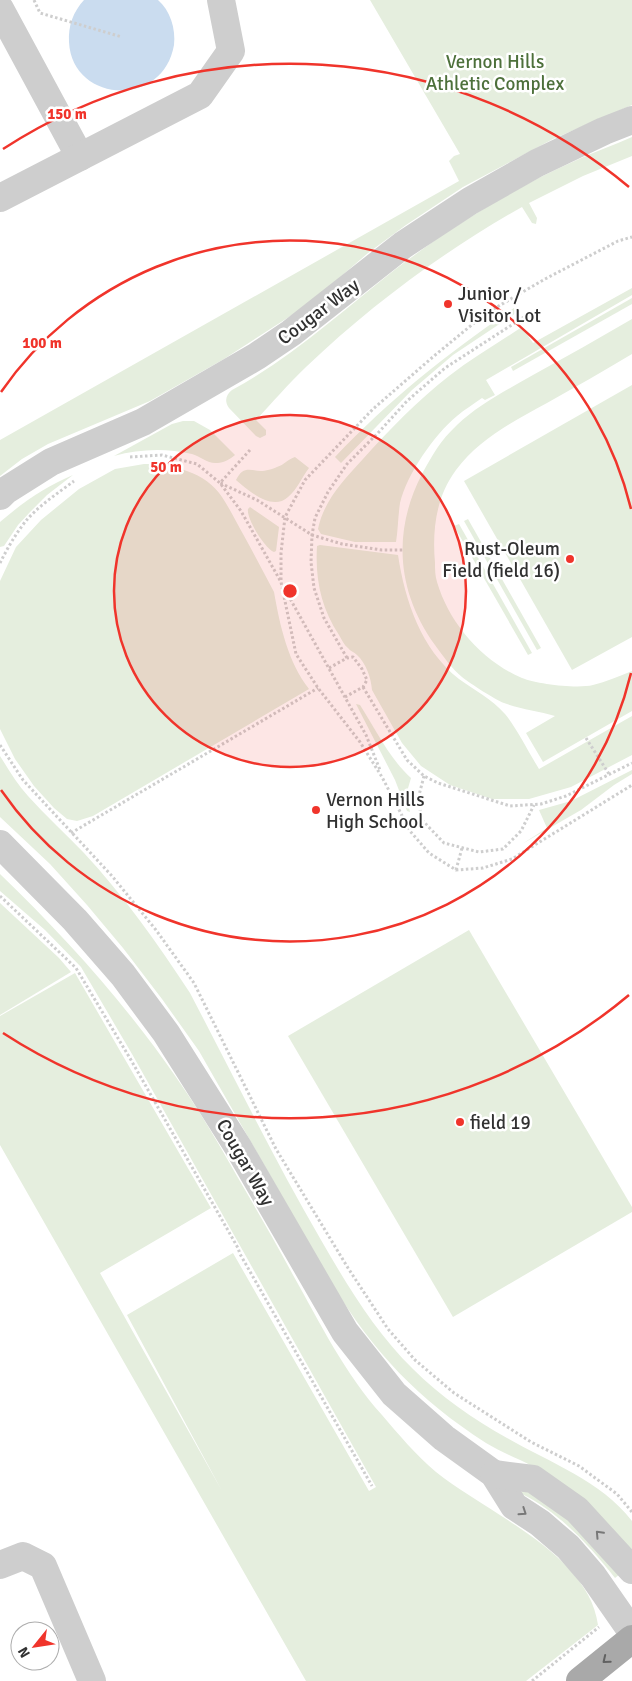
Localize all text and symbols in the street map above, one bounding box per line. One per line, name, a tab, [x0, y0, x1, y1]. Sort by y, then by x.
park label: Vernon Hills Athletic Complex	[426, 50, 564, 96]
text: 150 m	[47, 105, 87, 123]
street label: Cougar Way	[273, 273, 364, 350]
place label: Junior / Visitor Lot	[458, 282, 541, 328]
marker: Junior / Visitor Lot	[442, 298, 454, 310]
text: 100 m	[22, 334, 62, 352]
text: 50 m	[150, 458, 182, 476]
place label: Rust-Oleum Field (field 16)	[442, 537, 560, 583]
marker: Rust-Oleum Field (field 16)	[564, 553, 576, 565]
centre of rings	[281, 582, 299, 600]
place label: Vernon Hills High School	[326, 788, 424, 834]
marker: Vernon Hills High School	[310, 804, 322, 816]
place label: field 19	[470, 1111, 531, 1135]
street label: Cougar Way	[211, 1115, 280, 1210]
marker: field 19	[454, 1116, 466, 1128]
one-way arrow	[517, 1506, 527, 1515]
one-way arrow	[596, 1531, 605, 1540]
north arrow	[10, 1621, 60, 1671]
text: N	[14, 1644, 34, 1661]
one-way arrow	[603, 1655, 612, 1663]

